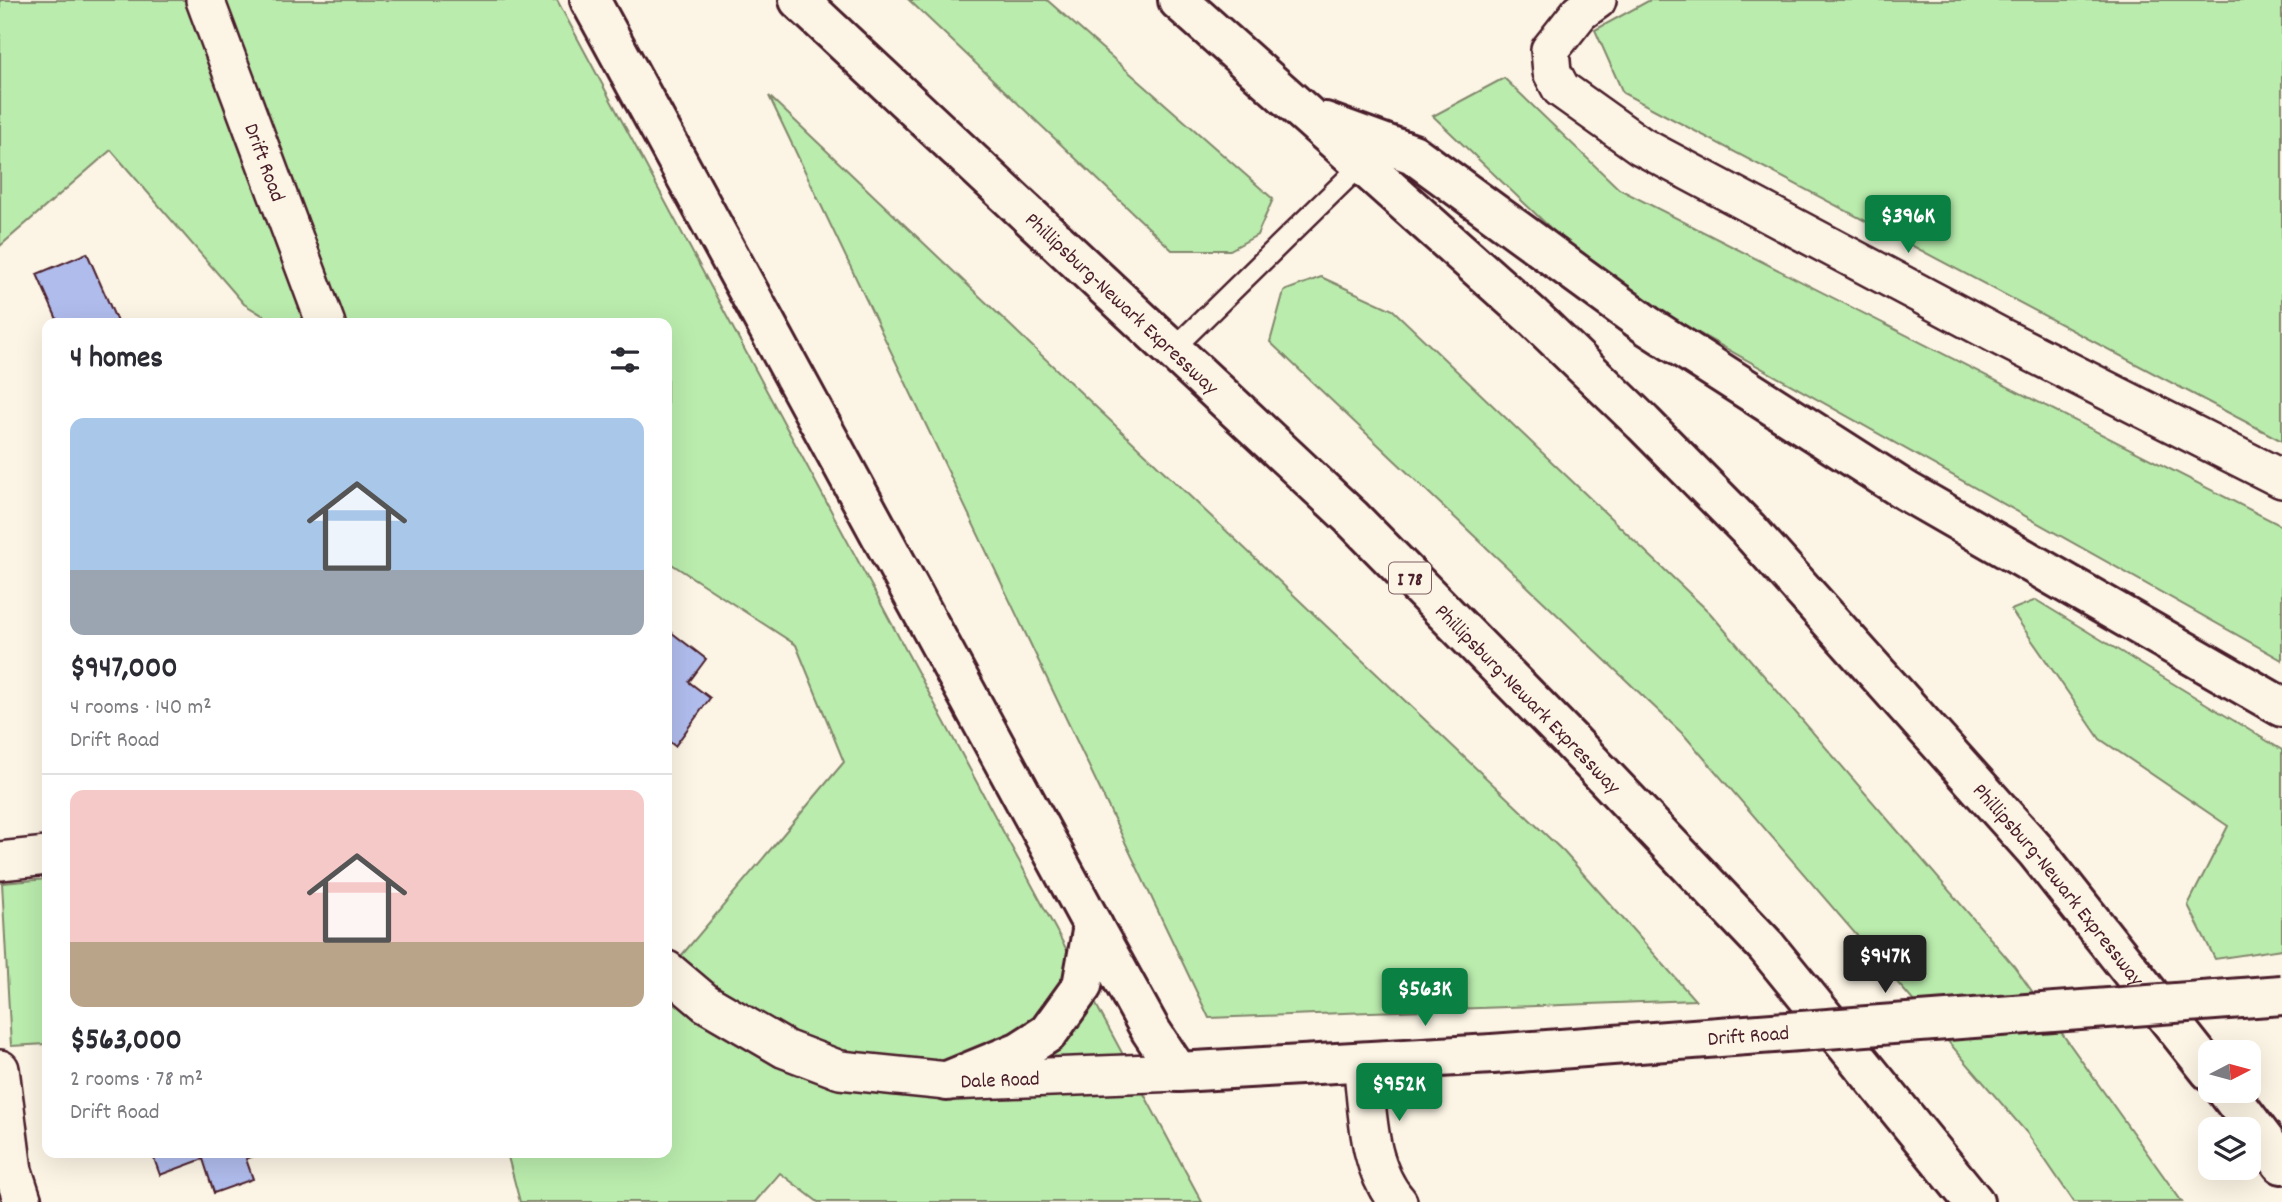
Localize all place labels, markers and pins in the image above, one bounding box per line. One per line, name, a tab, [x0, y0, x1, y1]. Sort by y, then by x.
pin: $396K	[1859, 196, 1957, 255]
pin: $947K	[1836, 936, 1934, 995]
pin: $563K	[1376, 968, 1474, 1028]
pin: $952K	[1350, 1064, 1448, 1123]

